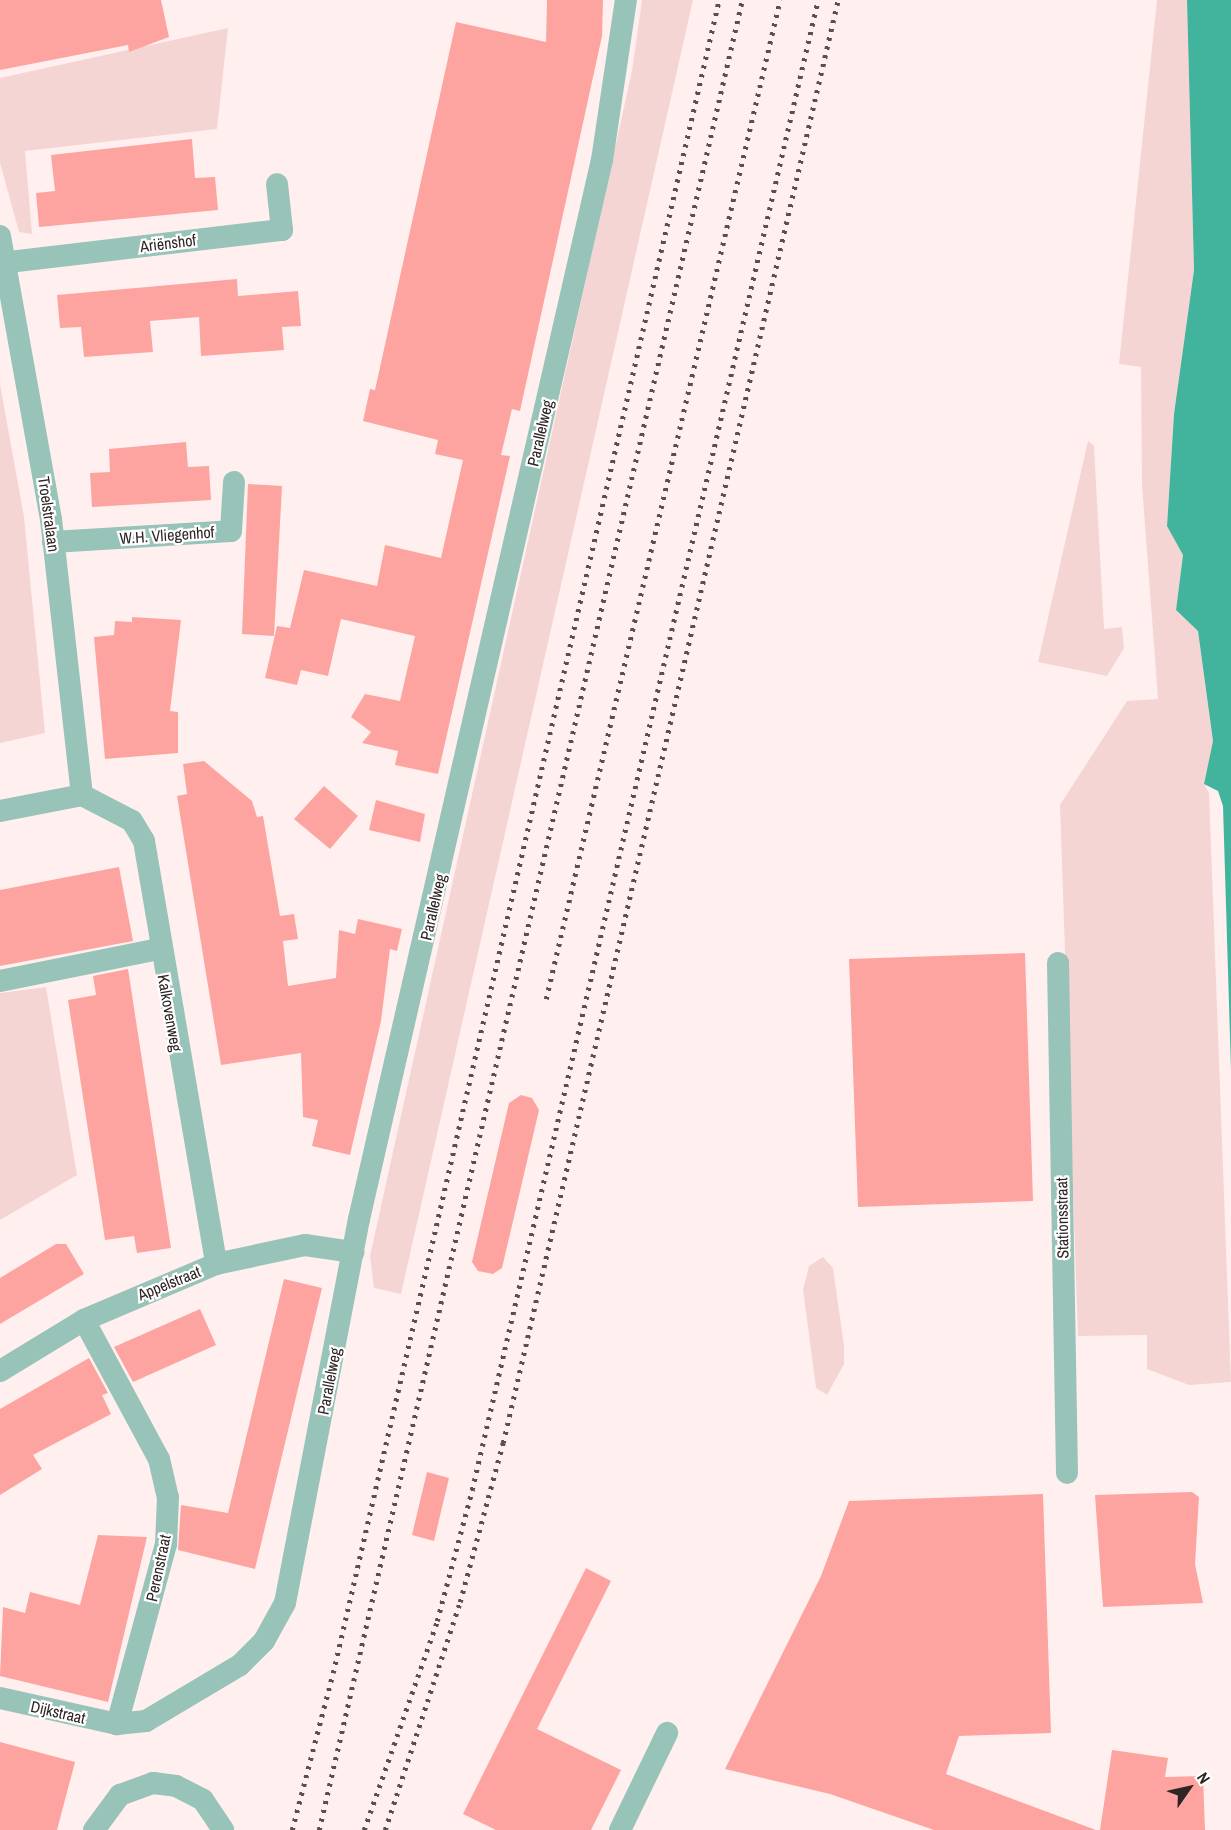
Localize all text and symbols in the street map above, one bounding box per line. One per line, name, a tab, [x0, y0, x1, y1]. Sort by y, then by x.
street label: Ariënshof	[139, 230, 197, 256]
street label: Parallelweg	[523, 398, 557, 468]
street label: Troelstralaan	[34, 475, 64, 553]
street label: W.H. Vliegenhof	[119, 522, 215, 548]
street label: Parallelweg	[416, 872, 450, 942]
street label: Kalkovenweg	[154, 973, 186, 1053]
street label: Stationsstraat	[1052, 1177, 1072, 1259]
street label: Appelstraat	[135, 1262, 203, 1304]
street label: Parallelweg	[313, 1346, 345, 1416]
street label: Perenstraat	[142, 1533, 174, 1603]
street label: Dijkstraat	[29, 1696, 87, 1728]
north arrow	[1159, 1758, 1219, 1818]
text: N	[1192, 1768, 1216, 1788]

